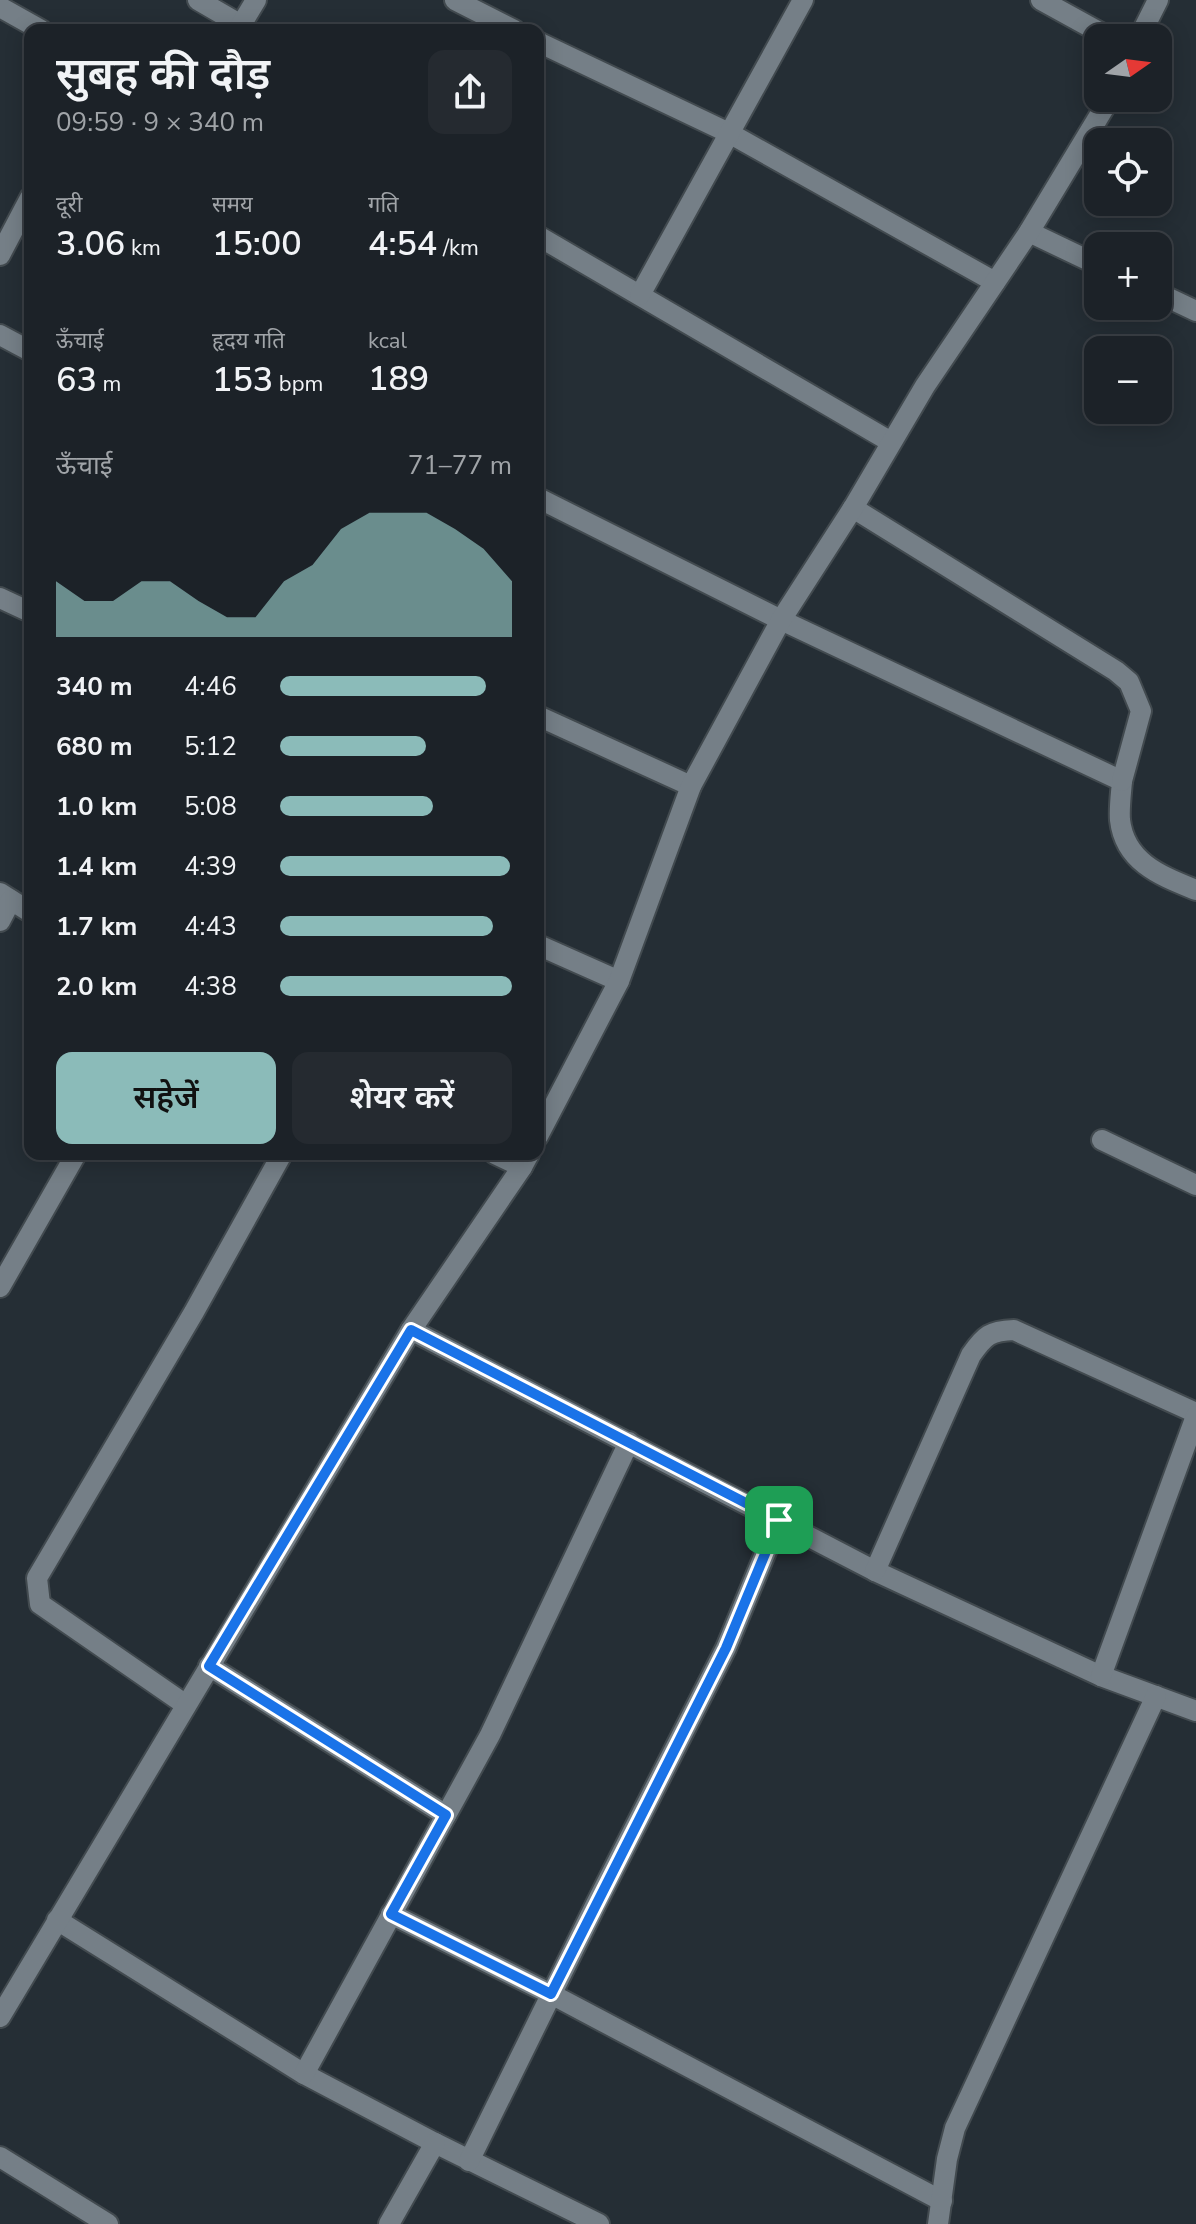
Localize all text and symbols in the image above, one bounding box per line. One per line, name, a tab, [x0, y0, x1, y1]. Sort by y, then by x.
north arrow	[1084, 24, 1172, 112]
map controls	[1084, 24, 1172, 424]
text: सुबह की दौड़	[56, 45, 270, 105]
button: share	[428, 50, 512, 134]
text: 09:59 · 9 × 340 m	[56, 105, 264, 140]
button: locate	[1084, 128, 1172, 216]
text: दूरी	[56, 190, 82, 220]
text: समय	[212, 190, 253, 220]
text: गति	[368, 190, 399, 220]
text: 3.06	[56, 221, 125, 267]
text: 15:00	[212, 221, 302, 267]
text: 4:54	[368, 221, 437, 267]
button: +	[1084, 232, 1172, 320]
text: km	[125, 233, 161, 263]
text: /km	[437, 233, 479, 263]
text: ऊँचाई	[56, 326, 104, 356]
text: हृदय गति	[212, 326, 285, 356]
text: kcal	[368, 326, 407, 356]
button: −	[1084, 336, 1172, 424]
text: 189	[368, 356, 429, 402]
text: 63	[56, 357, 97, 403]
text: 153	[212, 357, 273, 403]
text: m	[97, 369, 121, 399]
text: bpm	[273, 369, 323, 399]
text: ऊँचाई	[56, 448, 112, 483]
text: 71–77 m	[408, 448, 512, 483]
text: 340 m	[56, 669, 133, 704]
text: 4:46	[184, 669, 237, 704]
text: 680 m	[56, 729, 133, 764]
text: 5:12	[184, 729, 237, 764]
text: 1.0 km	[56, 789, 137, 824]
text: 5:08	[184, 789, 237, 824]
text: 1.4 km	[56, 849, 137, 884]
text: 4:39	[184, 849, 237, 884]
text: 1.7 km	[56, 909, 137, 944]
text: 4:43	[184, 909, 237, 944]
text: 2.0 km	[56, 969, 137, 1004]
text: 4:38	[184, 969, 237, 1004]
button: सहेजें	[56, 1052, 276, 1144]
button: शेयर करें	[292, 1052, 512, 1144]
pin	[745, 1486, 813, 1554]
icon: arrive	[757, 1498, 801, 1542]

